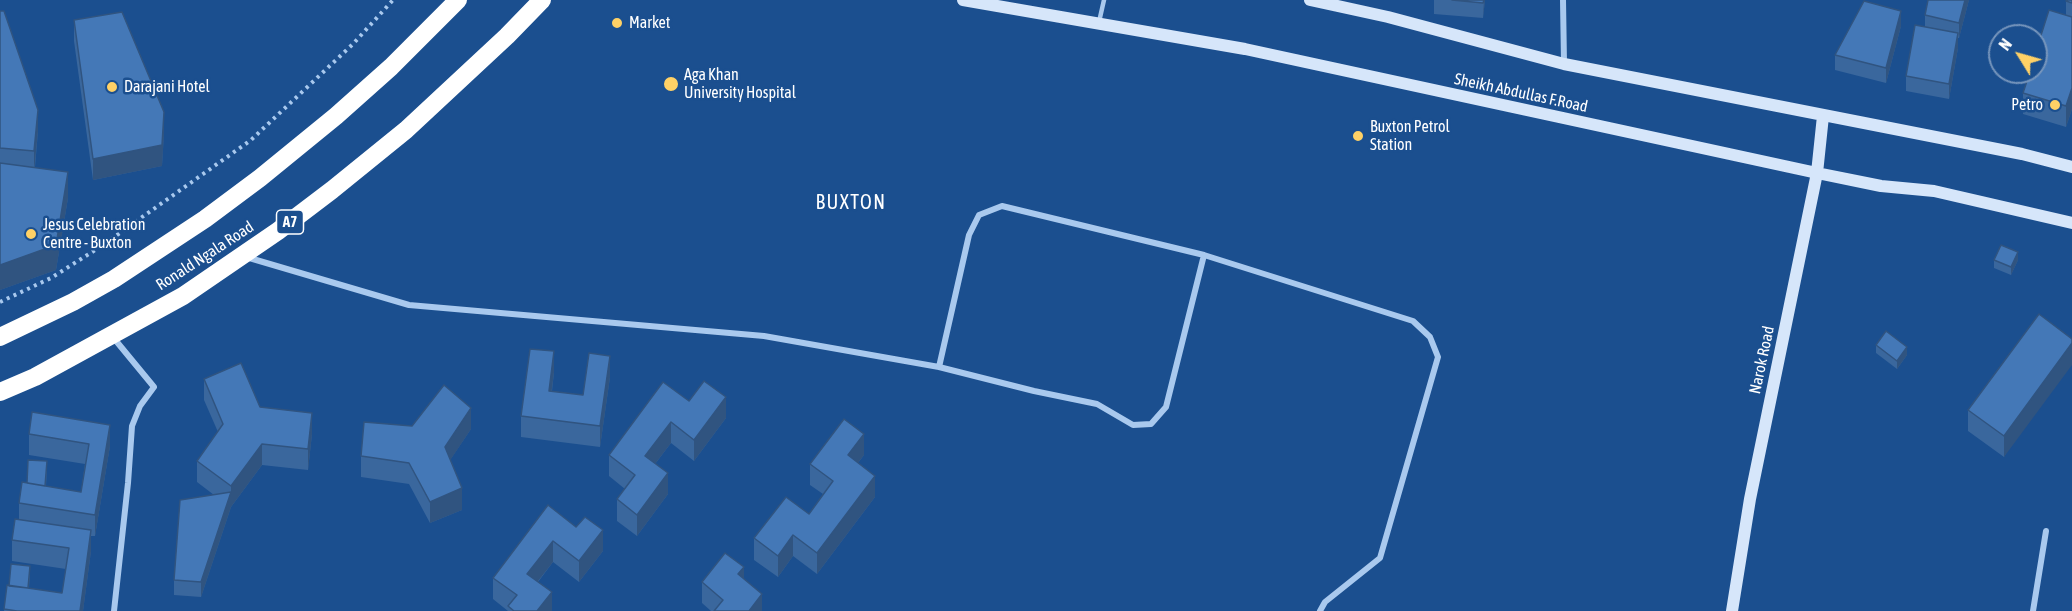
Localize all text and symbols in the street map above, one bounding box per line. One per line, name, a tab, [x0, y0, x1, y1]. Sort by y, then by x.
place label: Market	[629, 13, 670, 33]
marker: Market	[610, 16, 624, 30]
north arrow	[1988, 24, 2048, 84]
text: N	[1995, 35, 2015, 54]
place label: Aga Khan University Hospital	[684, 65, 796, 103]
street label: Sheikh Abdullas F.Road	[1453, 69, 1589, 117]
marker: Aga Khan University Hospital	[662, 75, 680, 93]
place label: Darajani Hotel	[124, 77, 210, 97]
marker: Darajani Hotel	[105, 80, 119, 94]
place label: Petro	[2011, 95, 2043, 115]
marker: Petro	[2048, 98, 2062, 112]
place label: Buxton Petrol Station	[1370, 117, 1450, 155]
marker: Buxton Petrol Station	[1351, 129, 1365, 143]
district label: BUXTON	[815, 191, 887, 215]
road number: A7	[276, 210, 304, 234]
place label: Jesus Celebration Centre - Buxton	[43, 215, 145, 253]
street label: Ronald Ngala Road	[153, 217, 257, 295]
marker: Jesus Celebration Centre - Buxton	[24, 227, 38, 241]
street label: Narok Road	[1745, 324, 1779, 396]

